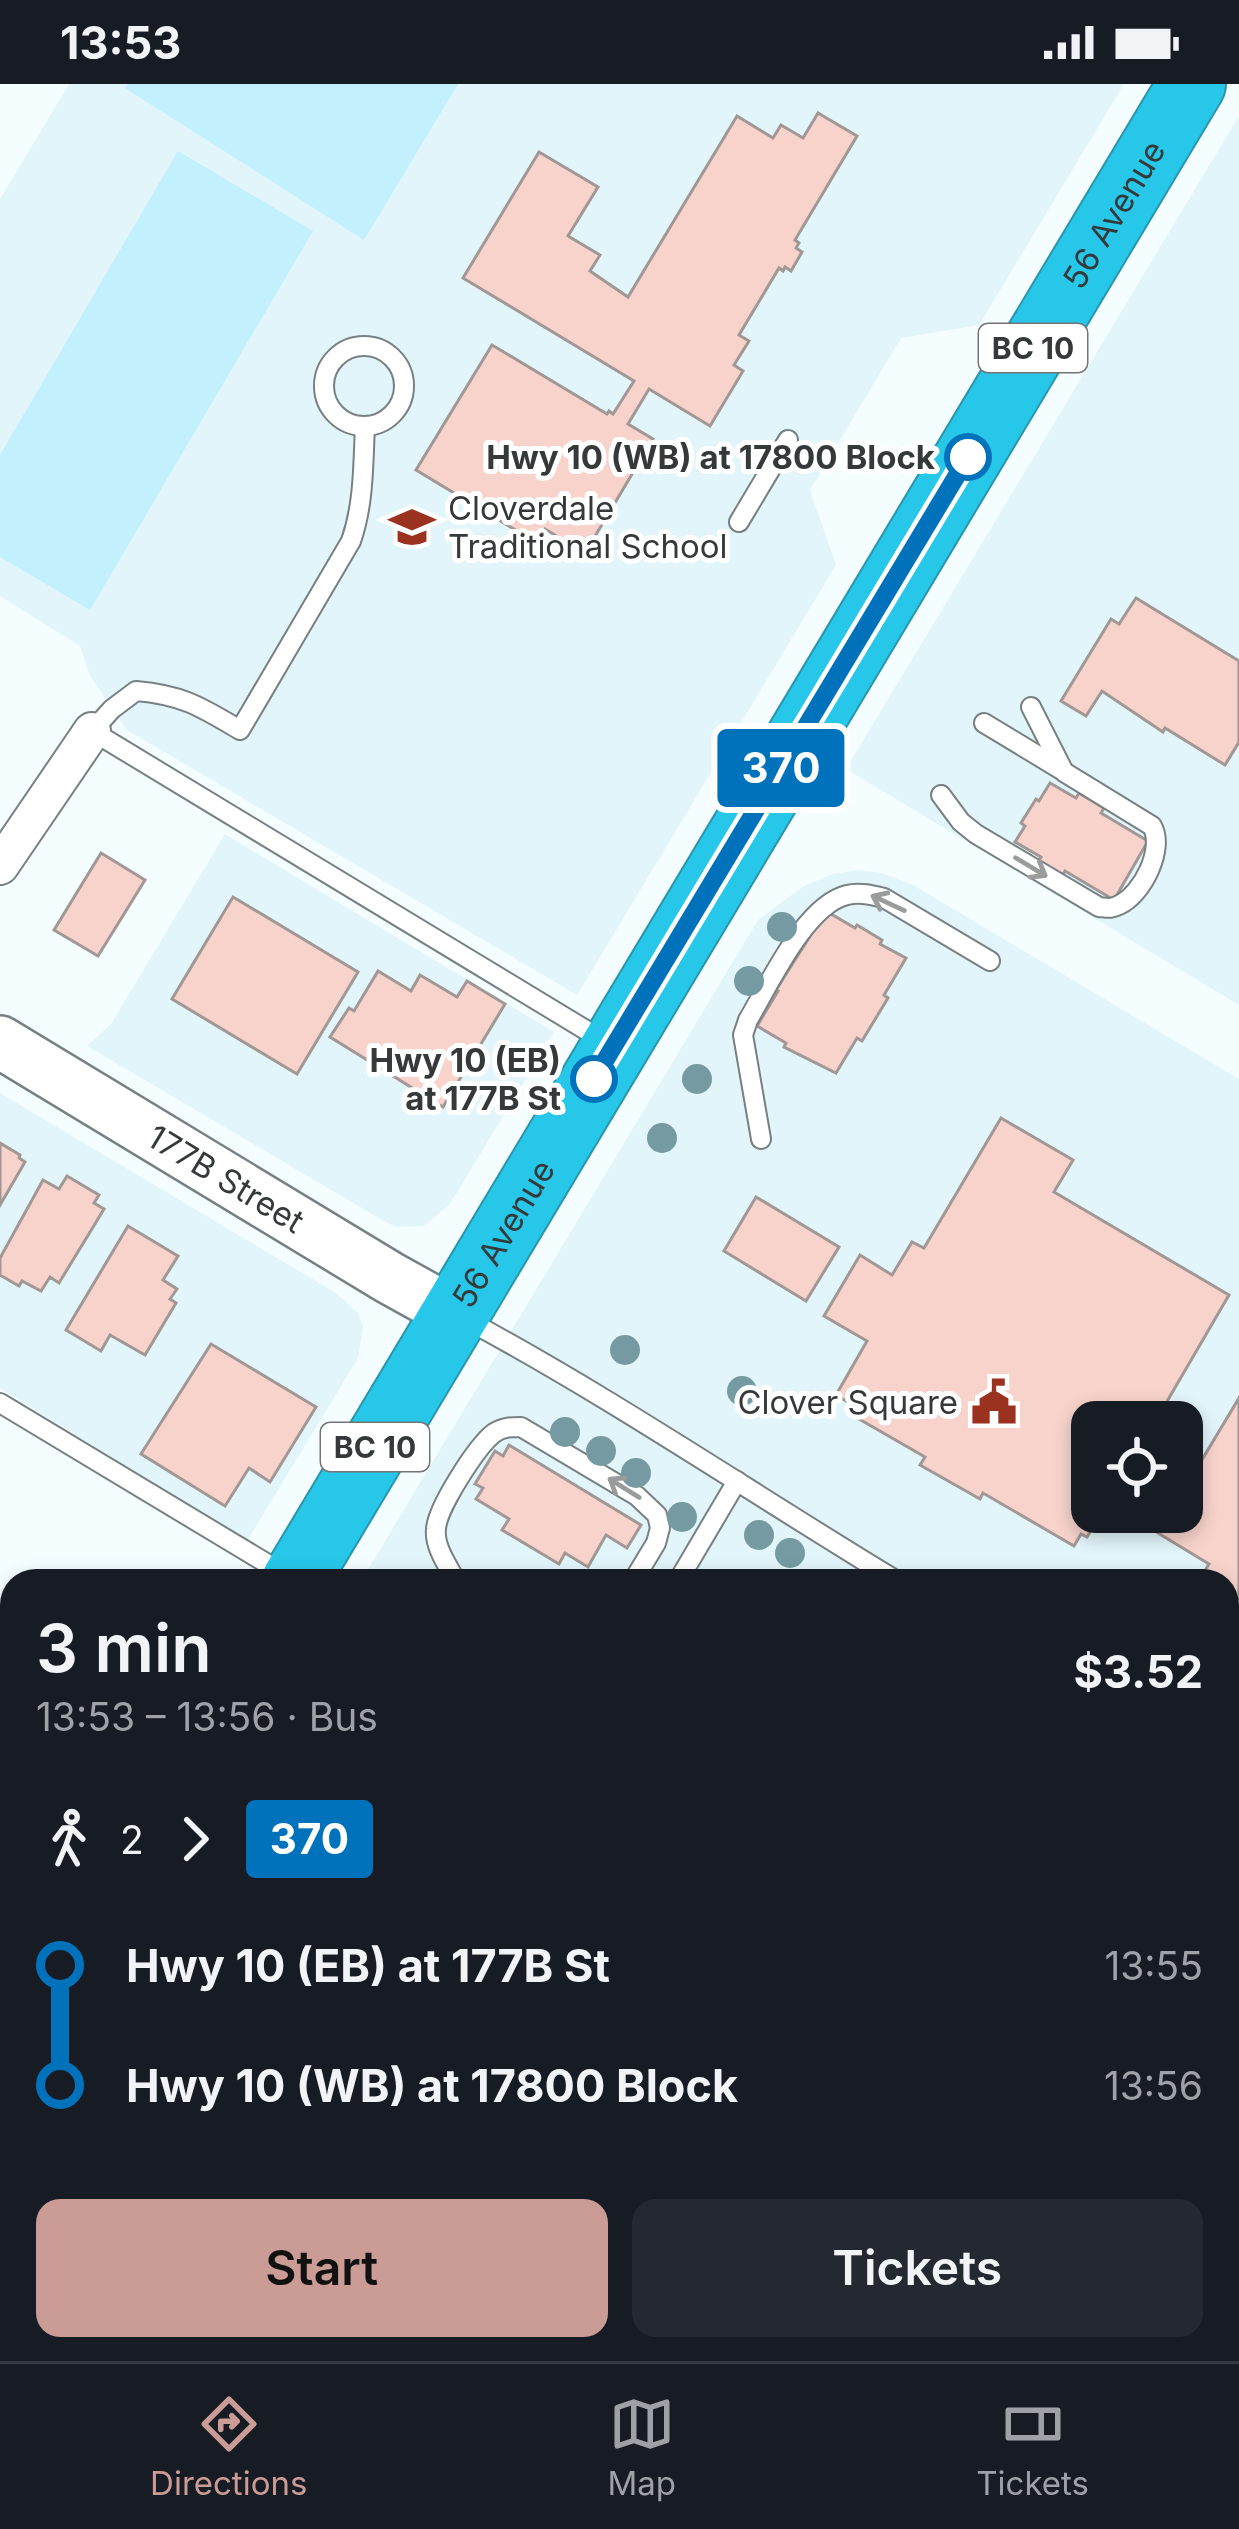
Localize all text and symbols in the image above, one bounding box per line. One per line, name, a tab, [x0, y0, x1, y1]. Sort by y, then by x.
text: 13:53	[60, 15, 181, 70]
street label: 56 Avenue	[1054, 133, 1174, 296]
road number: BC 10	[979, 324, 1087, 372]
marker: Hwy 10 (WB) at 17800 Block	[946, 435, 990, 479]
place label: Hwy 10 (WB) at 17800 Block	[486, 437, 935, 477]
place label: Cloverdale Traditional School	[448, 488, 728, 566]
school or university icon: Cloverdale Traditional School	[387, 502, 437, 552]
line badge: 370	[712, 729, 850, 807]
text: 370	[741, 742, 821, 793]
one-way arrow	[1013, 855, 1048, 879]
one-way arrow	[871, 891, 907, 913]
place label: Hwy 10 (EB) at 177B St	[370, 1040, 561, 1118]
marker: Hwy 10 (EB) at 177B St	[572, 1057, 616, 1101]
street label: 177B Street	[140, 1116, 311, 1241]
street label: 56 Avenue	[443, 1152, 563, 1315]
public building icon: Clover Square	[969, 1377, 1019, 1427]
place label: Clover Square	[737, 1382, 958, 1422]
map controls	[1071, 1401, 1203, 1533]
button: locate	[1071, 1401, 1203, 1533]
road number: BC 10	[321, 1423, 429, 1471]
one-way arrow	[607, 1476, 641, 1500]
text: 3 min	[36, 1608, 212, 1688]
text: $3.52	[1074, 1644, 1203, 1699]
text: 13:53 – 13:56 · Bus	[36, 1693, 378, 1740]
icon: walk	[36, 1806, 102, 1872]
icon: forward	[162, 1806, 228, 1872]
text: 370	[270, 1813, 349, 1864]
text: 2	[120, 1816, 144, 1863]
text: Hwy 10 (EB) at 177B St	[126, 1938, 610, 1993]
text: 13:55	[1104, 1942, 1203, 1989]
text: Hwy 10 (WB) at 17800 Block	[126, 2058, 738, 2113]
text: 13:56	[1104, 2062, 1203, 2109]
button: Start	[36, 2199, 608, 2337]
button: Tickets	[632, 2199, 1203, 2337]
tab: Directions	[150, 2391, 307, 2503]
tab: Map	[608, 2391, 676, 2503]
tab: Tickets	[976, 2391, 1089, 2503]

